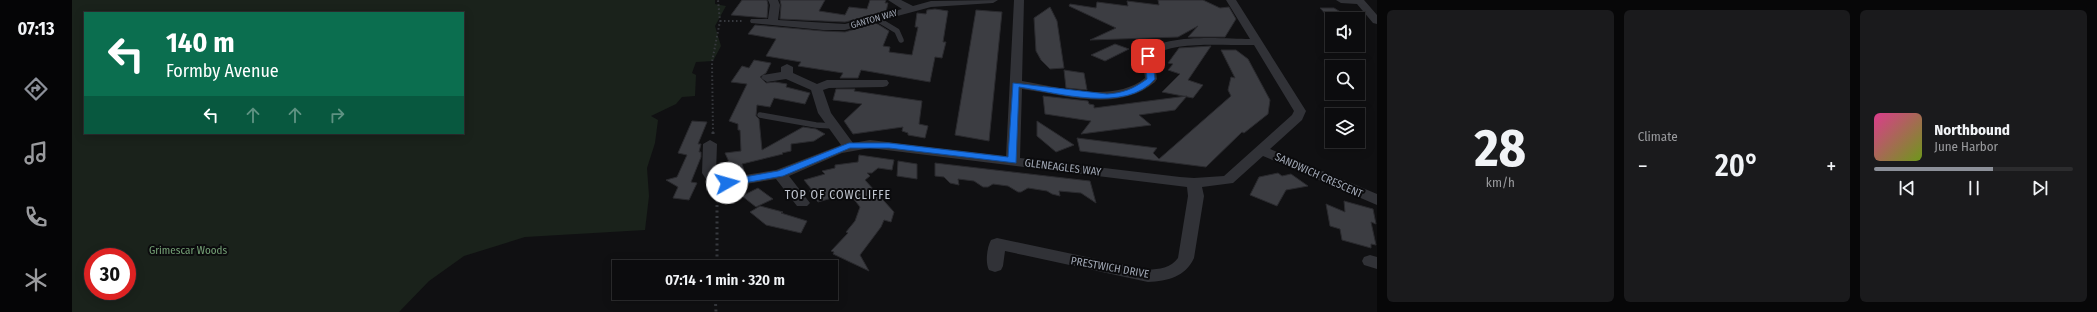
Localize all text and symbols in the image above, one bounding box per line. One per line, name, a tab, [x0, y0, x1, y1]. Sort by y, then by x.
street label: GANTON WAY	[850, 7, 899, 30]
map controls	[1325, 12, 1365, 148]
button: sound	[1325, 12, 1365, 52]
text: 07:13	[18, 18, 54, 40]
text: 140 m	[166, 26, 235, 59]
icon: left	[100, 28, 152, 80]
pin	[1131, 39, 1165, 73]
icon: arrive	[1137, 45, 1159, 67]
text: Formby Avenue	[166, 60, 279, 82]
button: search	[1325, 60, 1365, 100]
icon: directions	[22, 75, 50, 103]
icon: left	[200, 104, 222, 126]
icon: ahead	[242, 104, 264, 126]
icon: ahead	[284, 104, 306, 126]
icon: right	[326, 104, 348, 126]
button: layers	[1325, 108, 1365, 148]
text: 28	[1475, 117, 1526, 180]
text: Northbound	[1934, 121, 2010, 139]
text: Climate	[1638, 129, 1678, 144]
icon: music	[22, 139, 50, 167]
text: June Harbor	[1934, 139, 1998, 154]
text: 20°	[1715, 148, 1759, 184]
street label: SANDWICH CRESCENT	[1273, 150, 1366, 201]
text: −	[1638, 153, 1648, 180]
text: +	[1826, 153, 1836, 180]
street label: GLENEAGLES WAY	[1024, 156, 1102, 179]
position arrow	[706, 162, 748, 204]
text: km/h	[1486, 175, 1515, 190]
icon: previous	[1896, 177, 1918, 199]
icon: pause	[1963, 177, 1985, 199]
icon: next	[2029, 177, 2051, 199]
district label: TOP OF COWCLIFFE	[785, 188, 891, 202]
icon: phone	[22, 203, 50, 231]
park label: Grimescar Woods	[149, 244, 227, 257]
speed limit sign: 30	[84, 248, 136, 300]
street label: PRESTWICH DRIVE	[1070, 254, 1150, 281]
icon: climate	[22, 266, 50, 294]
text: 07:14 · 1 min · 320 m	[665, 271, 785, 289]

